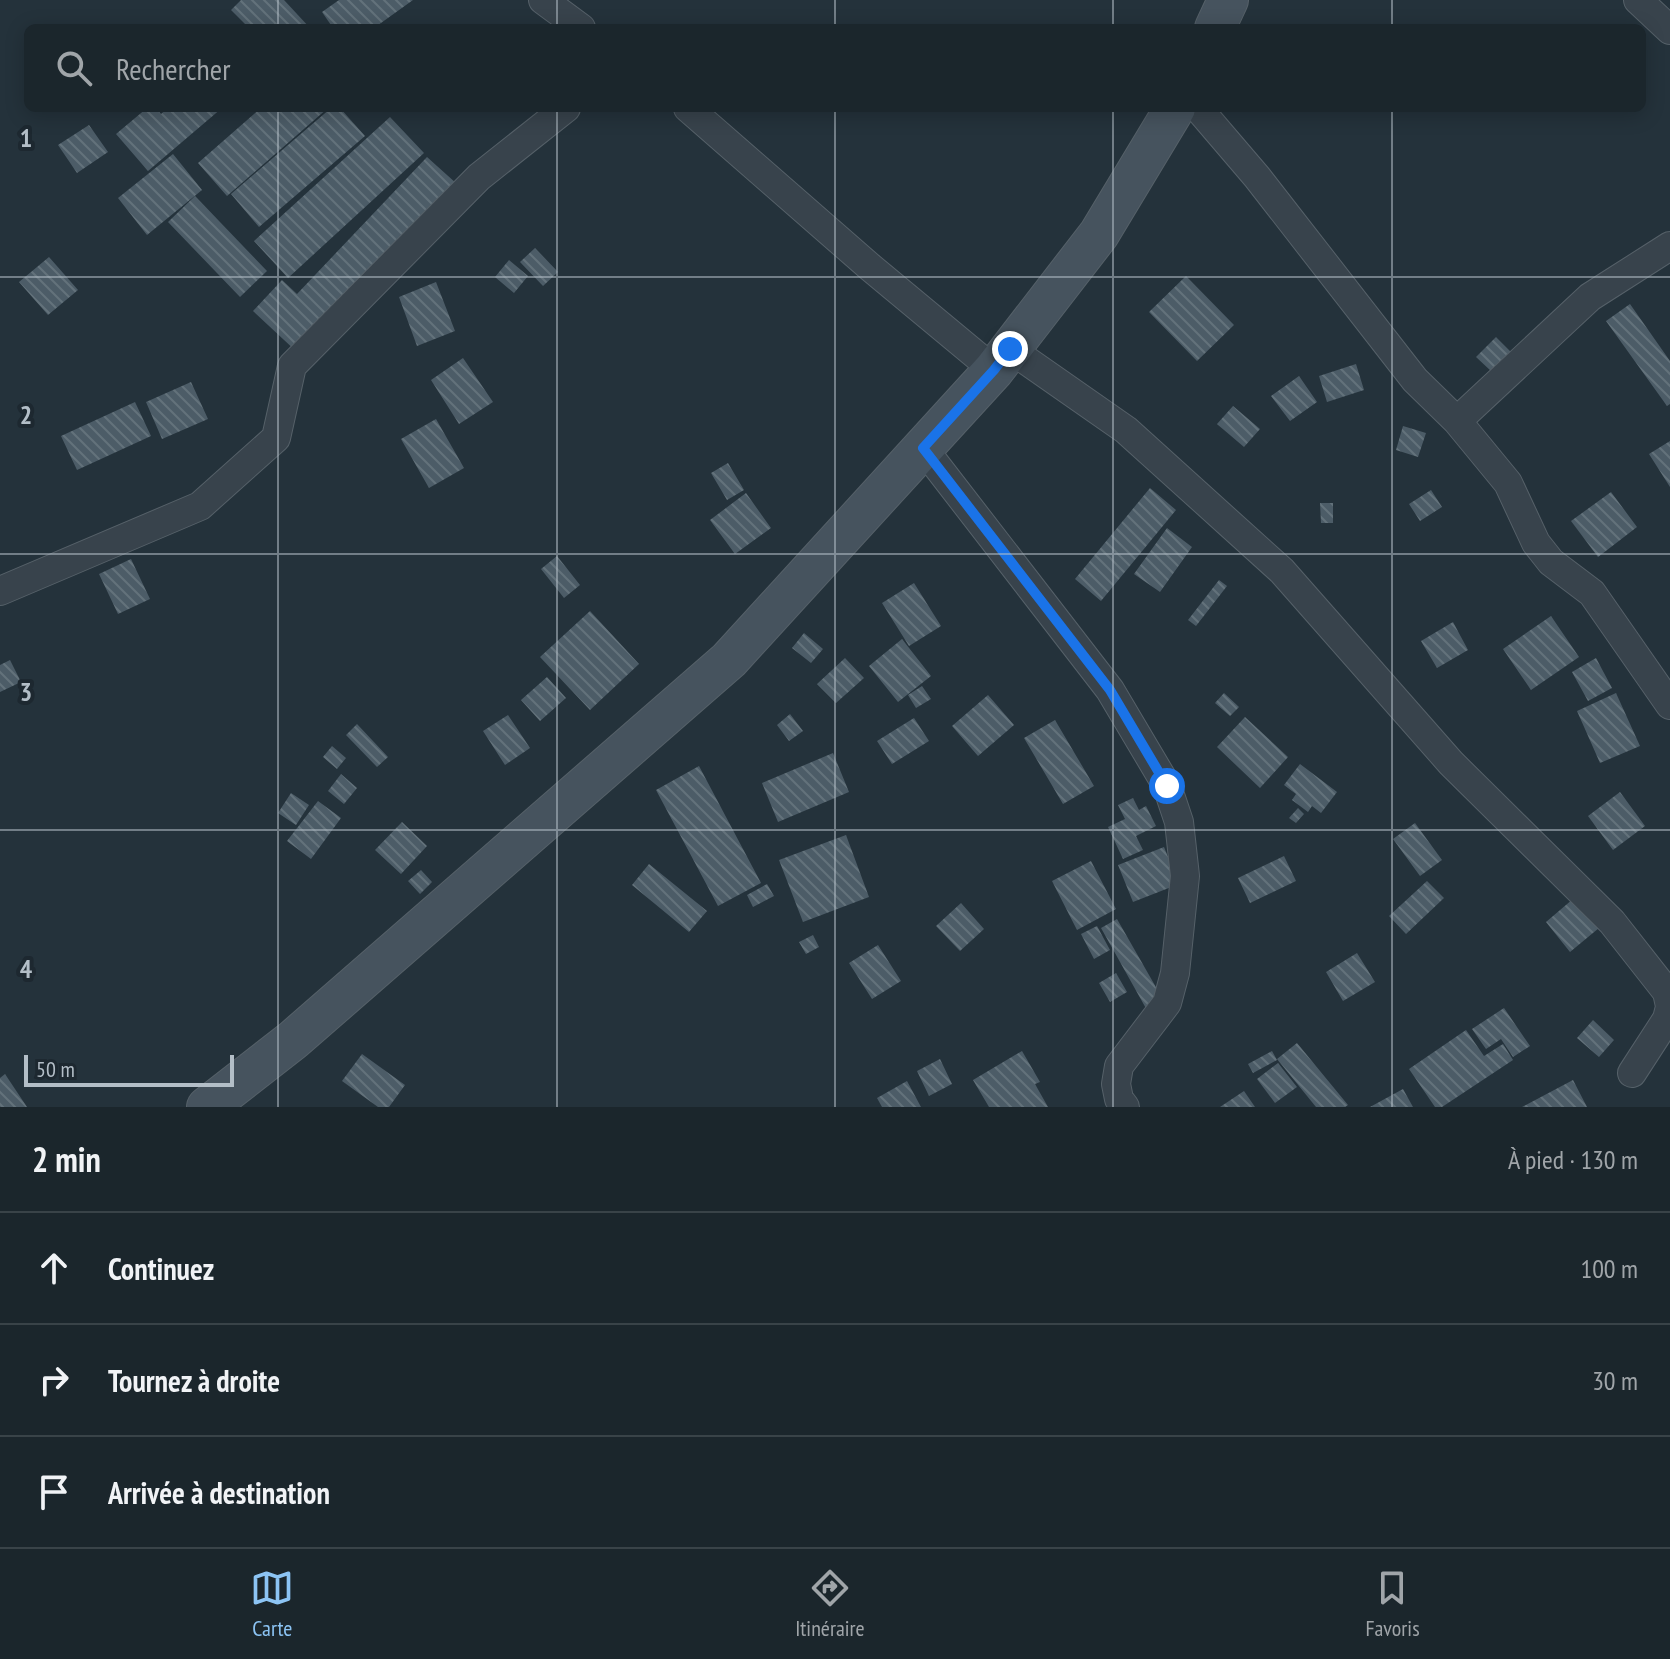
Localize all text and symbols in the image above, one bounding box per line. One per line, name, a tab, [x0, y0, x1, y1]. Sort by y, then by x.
search box	[24, 24, 1646, 112]
icon: search	[52, 46, 96, 90]
text: Rechercher	[116, 49, 230, 88]
text: 1	[20, 121, 32, 154]
route end	[992, 331, 1028, 367]
text: 2	[20, 398, 32, 431]
text: 3	[20, 675, 32, 708]
route start	[1149, 768, 1185, 804]
text: 4	[20, 952, 33, 985]
scale bar	[24, 1051, 234, 1087]
text: 50 m	[36, 1055, 75, 1083]
text: 2 min	[32, 1137, 101, 1181]
text: À pied · 130 m	[1508, 1143, 1638, 1176]
icon: ahead	[32, 1246, 76, 1290]
text: Continuez	[108, 1249, 214, 1288]
text: 100 m	[1580, 1252, 1638, 1285]
icon: right	[32, 1358, 76, 1402]
text: Tournez à droite	[108, 1361, 280, 1400]
text: 30 m	[1592, 1364, 1638, 1397]
icon: arrive	[32, 1470, 76, 1514]
text: Arrivée à destination	[108, 1473, 330, 1512]
tab: Carte	[250, 1566, 294, 1642]
tab: Itinéraire	[795, 1566, 865, 1642]
tab: Favoris	[1365, 1566, 1420, 1642]

